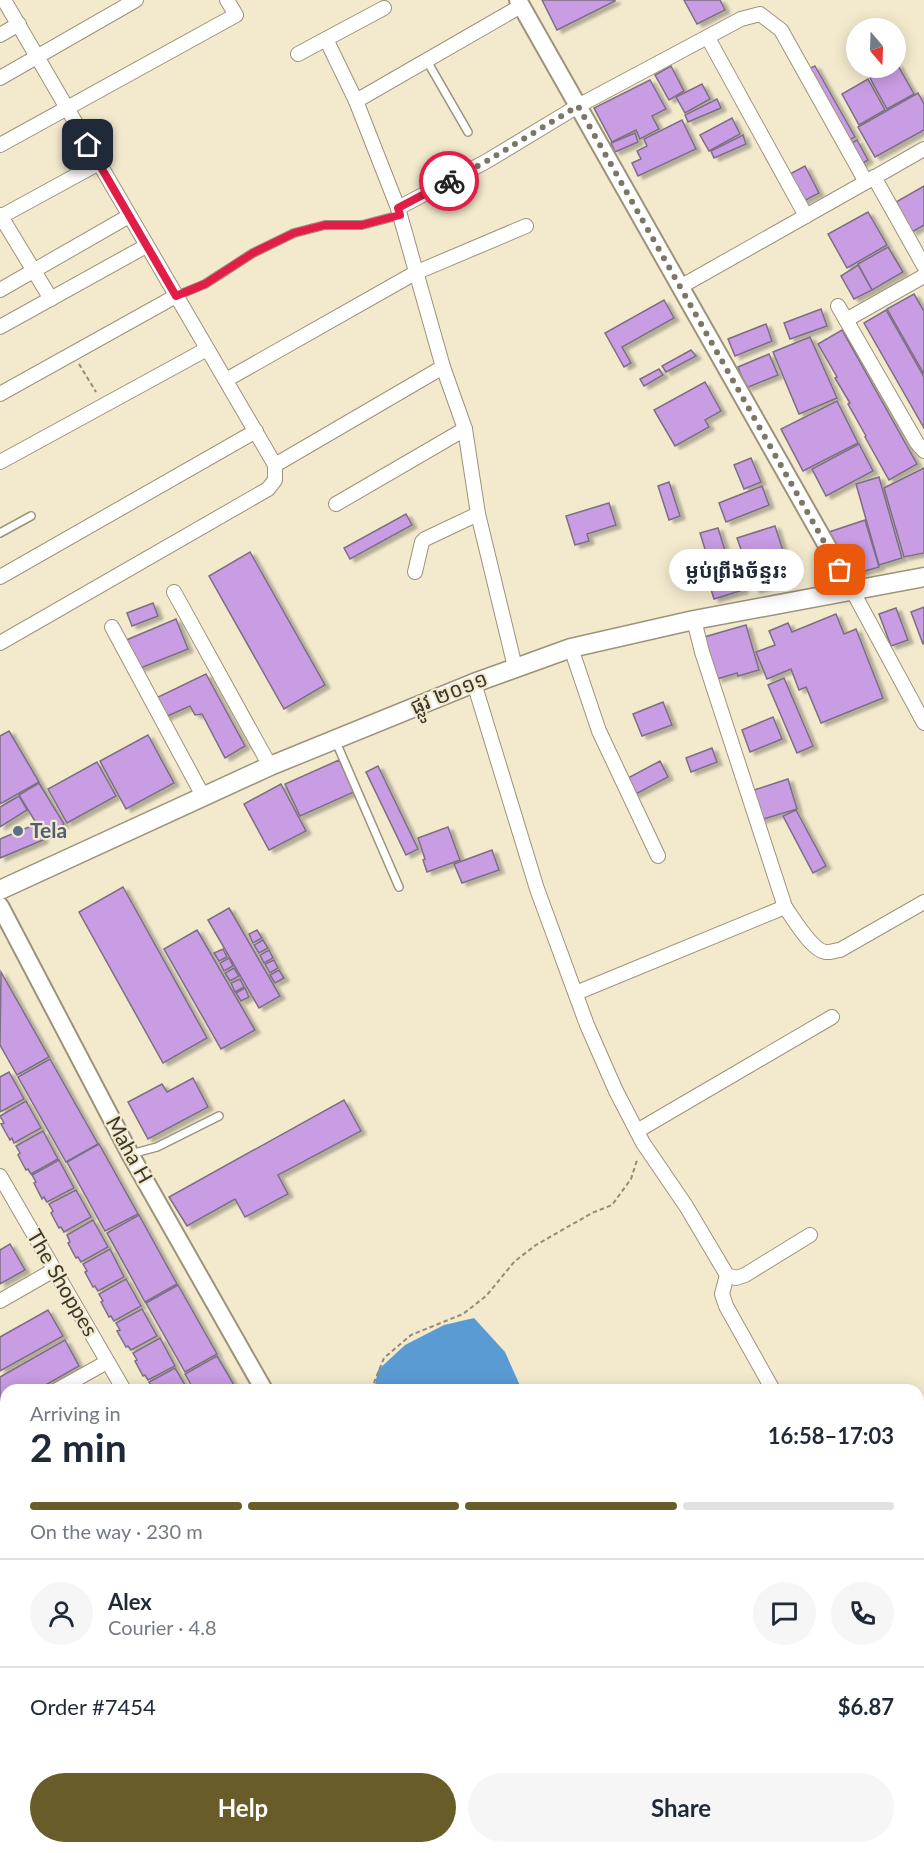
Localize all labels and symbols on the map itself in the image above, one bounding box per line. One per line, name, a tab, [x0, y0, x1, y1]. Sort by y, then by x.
north arrow	[846, 18, 906, 78]
pin	[62, 119, 113, 170]
courier	[419, 151, 479, 211]
pin	[814, 544, 865, 595]
callout: ម្លប់ព្រីងច័ន្ទរះ	[669, 549, 804, 591]
street label: ផ្លូវ ២០១១	[406, 665, 494, 726]
place label: Tela	[30, 817, 67, 842]
marker: Tela	[11, 824, 25, 838]
street label: Maha H	[102, 1111, 159, 1187]
street label: The Shoppes	[23, 1224, 104, 1340]

